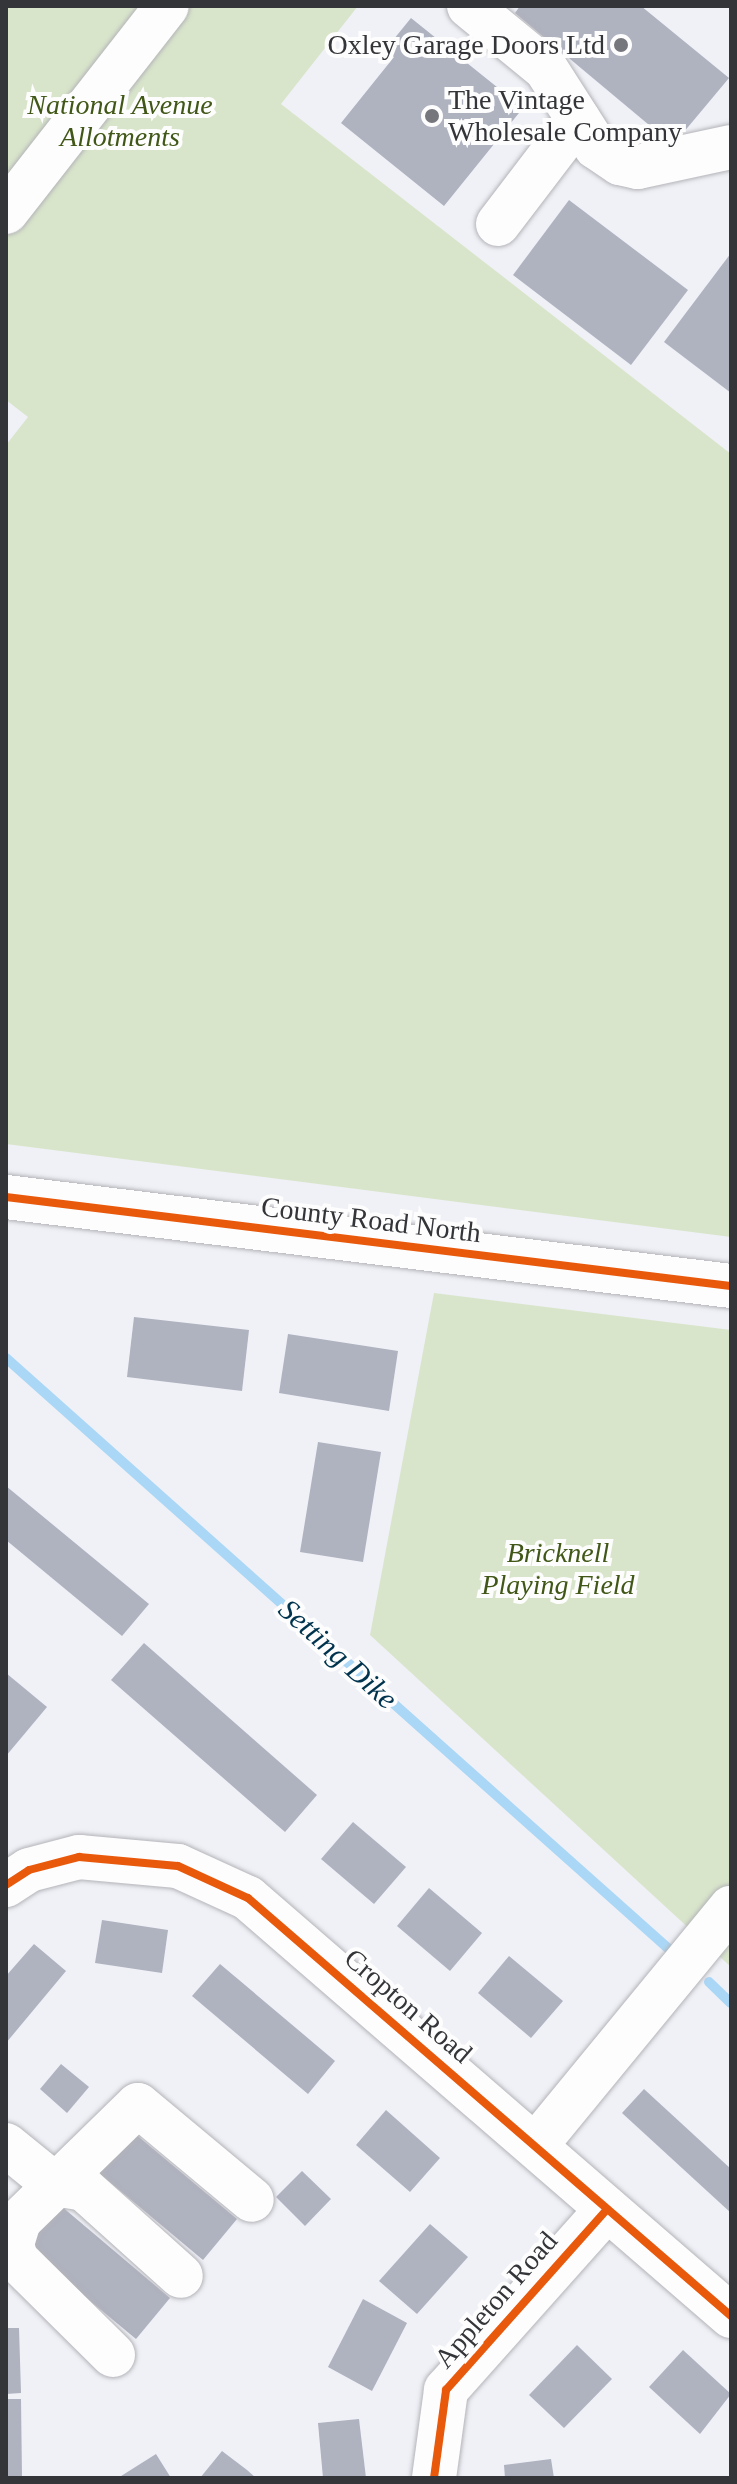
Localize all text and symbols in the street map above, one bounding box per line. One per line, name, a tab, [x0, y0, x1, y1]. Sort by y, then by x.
place label: Oxley Garage Doors Ltd	[327, 28, 605, 62]
marker: Oxley Garage Doors Ltd	[612, 36, 630, 54]
place label: The Vintage Wholesale Company	[448, 83, 682, 149]
park label: National Avenue Allotments	[27, 88, 213, 154]
marker: The Vintage Wholesale Company	[423, 107, 441, 125]
street label: County Road North	[259, 1190, 483, 1250]
park label: Bricknell Playing Field	[481, 1536, 635, 1602]
water label: Setting Dike	[271, 1591, 405, 1717]
street label: Cropton Road	[337, 1942, 479, 2070]
street label: Appleton Road	[427, 2225, 565, 2375]

